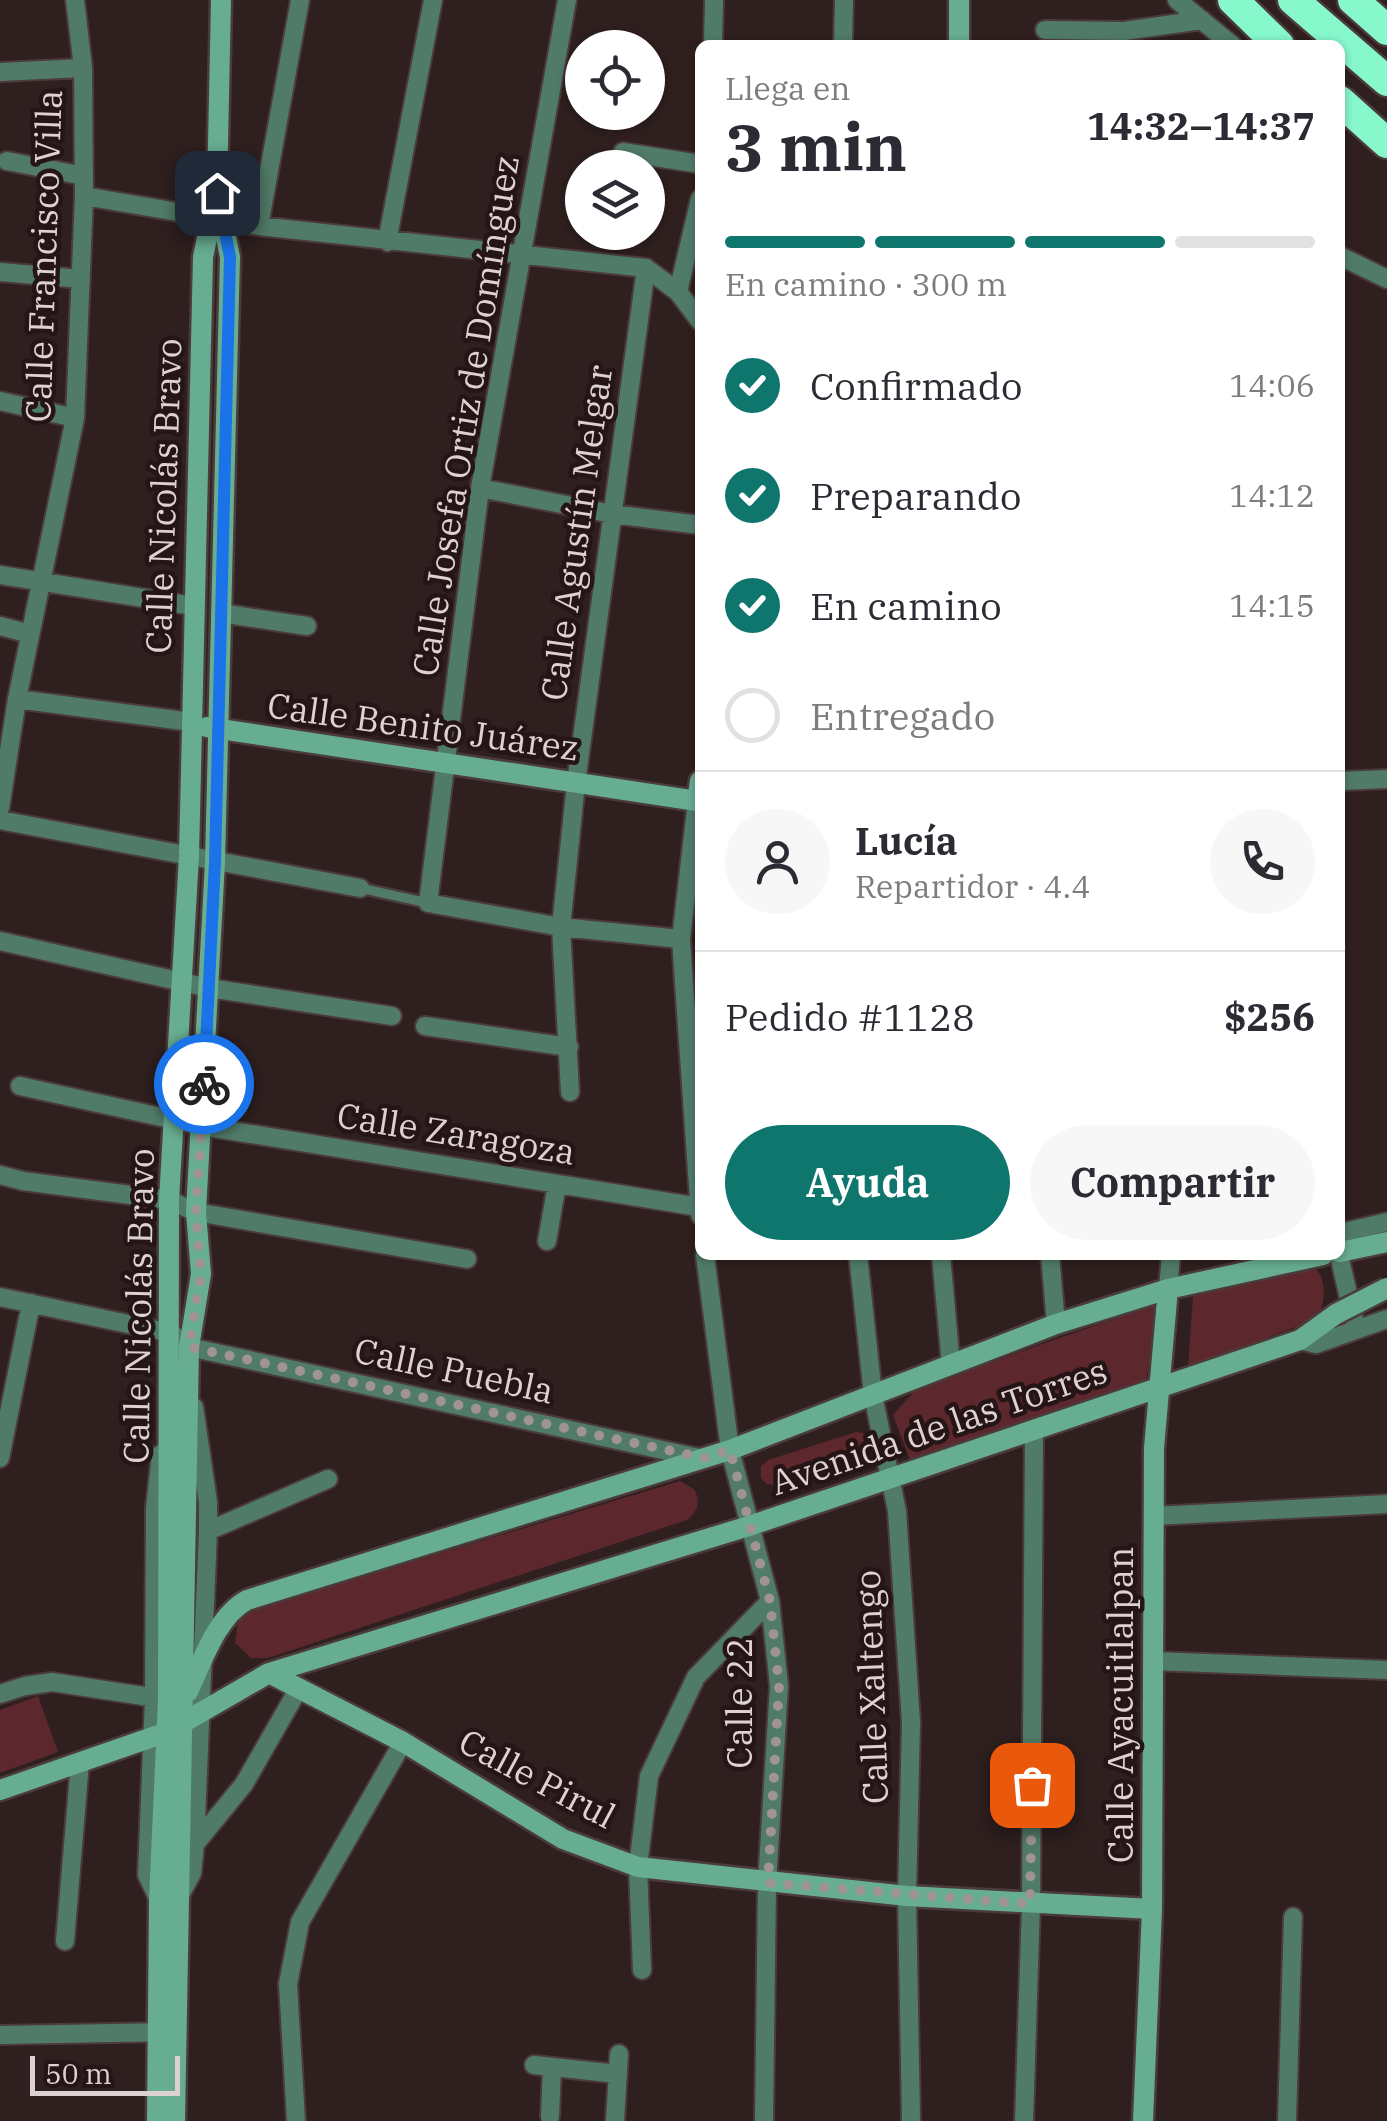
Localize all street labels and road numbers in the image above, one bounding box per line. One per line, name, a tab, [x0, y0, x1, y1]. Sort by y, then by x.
street label: Calle Francisco Villa	[14, 89, 72, 423]
street label: Calle Josefa Ortiz de Domínguez	[401, 152, 529, 679]
street label: Calle Nicolás Bravo	[135, 337, 191, 654]
street label: Calle Agustín Melgar	[530, 362, 622, 703]
street label: Calle Benito Juárez	[265, 681, 582, 771]
street label: Calle Zaragoza	[334, 1091, 578, 1175]
street label: Calle Nicolás Bravo	[112, 1148, 164, 1464]
street label: Calle Puebla	[351, 1327, 558, 1414]
street label: Avenida de las Torres	[764, 1347, 1113, 1505]
street label: Calle Ayacuitlalpan	[1097, 1547, 1143, 1863]
street label: Calle Xaltengo	[844, 1569, 898, 1805]
street label: Calle 22	[716, 1637, 762, 1769]
street label: Calle Pirul	[451, 1718, 624, 1838]

